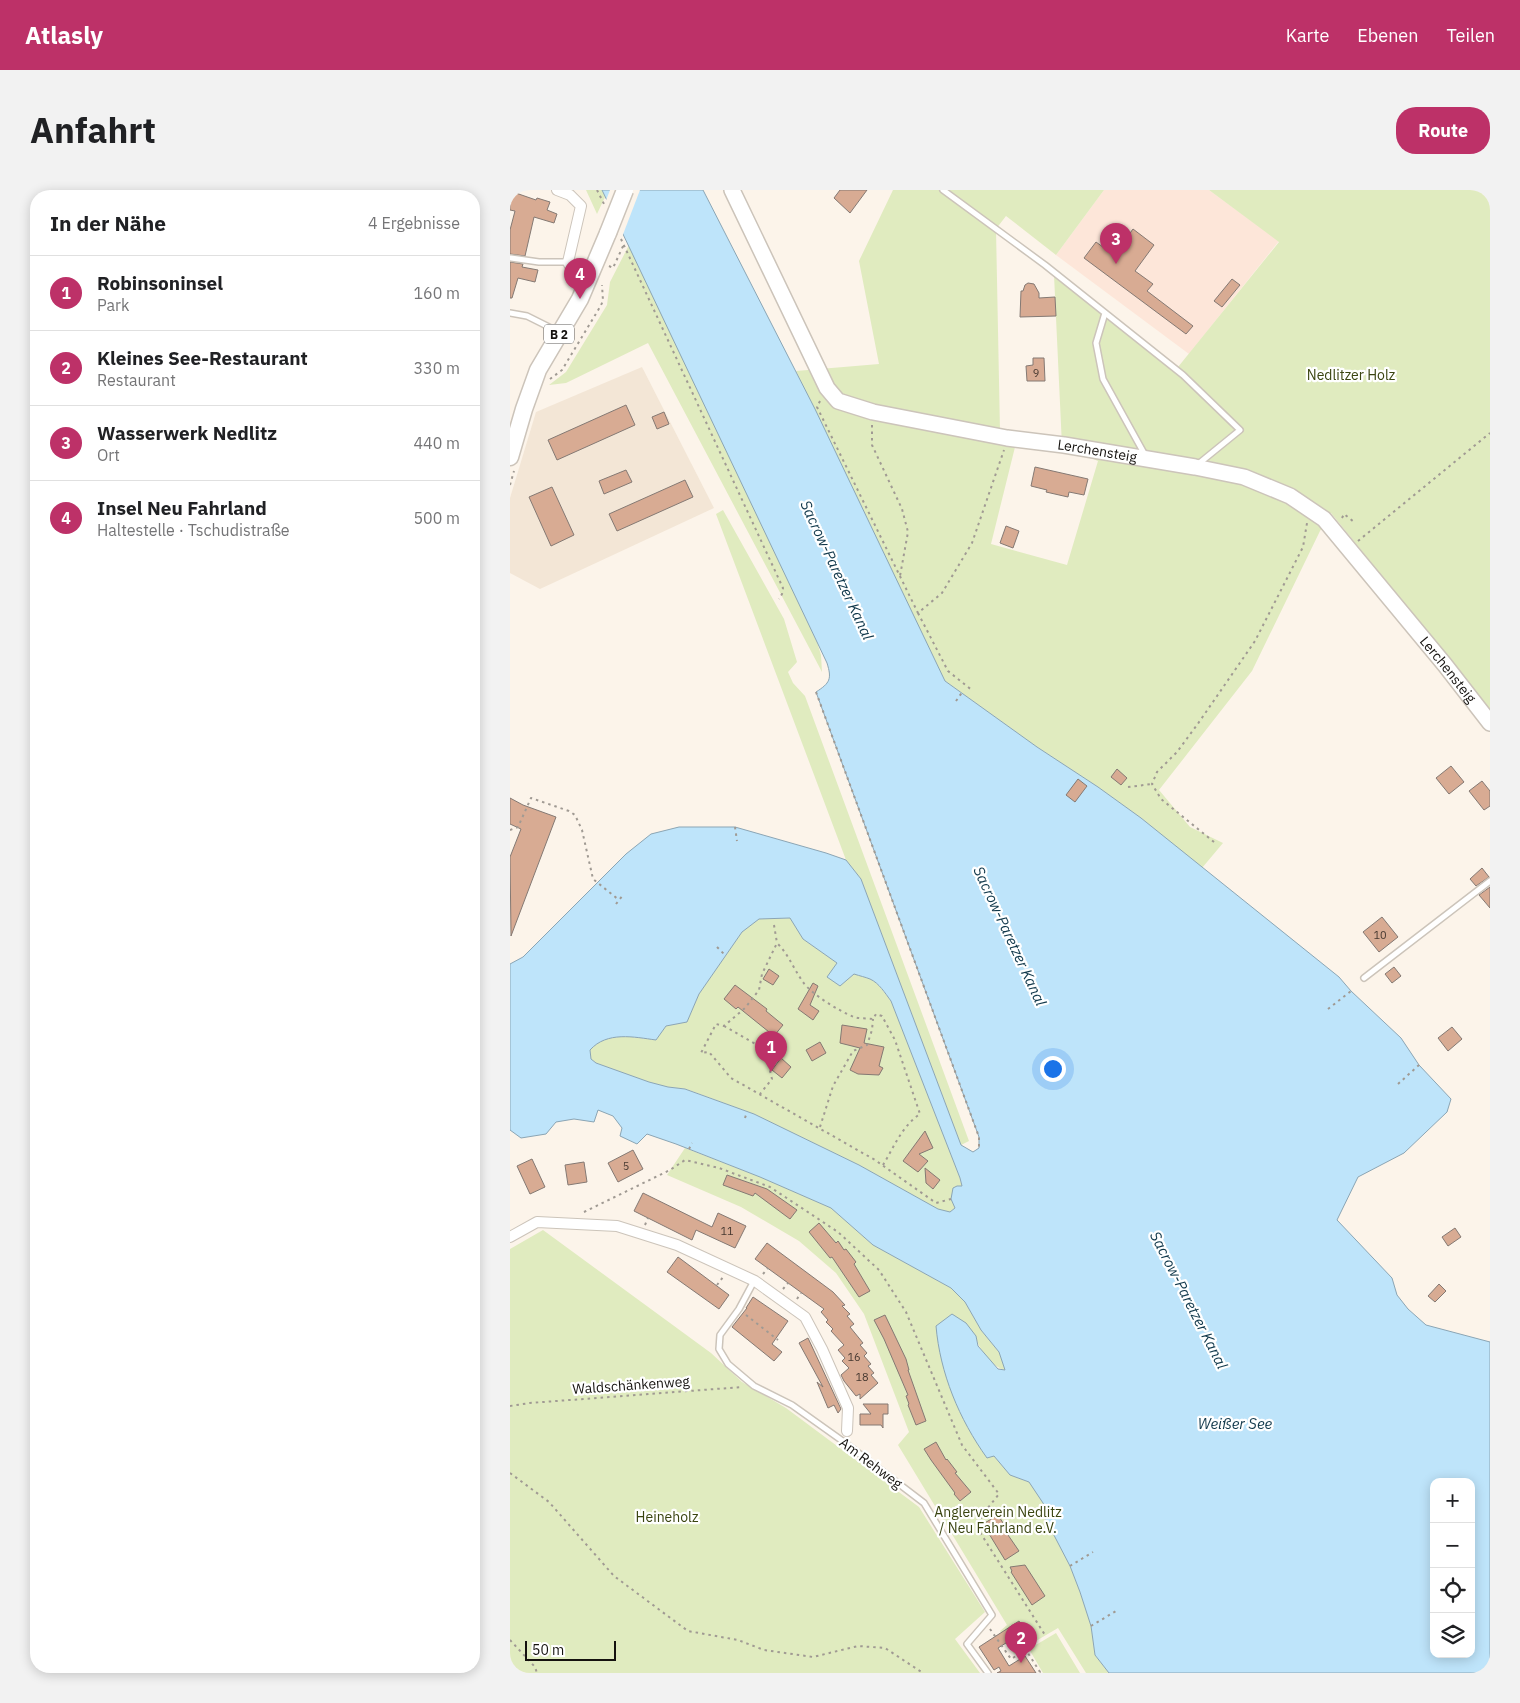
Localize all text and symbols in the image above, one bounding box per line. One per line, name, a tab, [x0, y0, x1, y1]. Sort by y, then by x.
text: Atlasly	[25, 19, 103, 51]
text: Karte	[1286, 24, 1329, 47]
text: Ebenen	[1357, 24, 1418, 47]
text: Teilen	[1446, 24, 1495, 47]
text: Anfahrt	[30, 107, 156, 153]
button: Route	[1396, 107, 1490, 154]
text: In der Nähe	[50, 209, 166, 237]
text: 4 Ergebnisse	[368, 213, 460, 233]
pin: 3	[1100, 223, 1132, 264]
pin: 4	[564, 258, 596, 299]
text: Robinsoninsel	[97, 271, 223, 295]
text: 1	[61, 283, 71, 303]
text: 160 m	[413, 283, 460, 303]
text: Park	[97, 295, 129, 315]
road number: B 2	[544, 324, 574, 344]
text: Kleines See-Restaurant	[97, 346, 308, 370]
text: 2	[61, 358, 71, 378]
text: 330 m	[413, 358, 460, 378]
house number: 9	[1033, 366, 1039, 380]
park label: Nedlitzer Holz	[1307, 366, 1396, 384]
text: Restaurant	[97, 370, 176, 390]
text: Wasserwerk Nedlitz	[97, 421, 277, 445]
text: 3	[61, 433, 71, 453]
text: 440 m	[413, 433, 460, 453]
street label: Lerchensteig	[1056, 435, 1139, 466]
text: Ort	[97, 445, 120, 465]
text: Insel Neu Fahrland	[97, 496, 267, 520]
water label: Sacrow-Paretzer Kanal	[796, 497, 878, 643]
text: 4	[61, 508, 71, 528]
text: 500 m	[413, 508, 460, 528]
text: Haltestelle · Tschudistraße	[97, 520, 290, 540]
street label: Lerchensteig	[1416, 632, 1480, 707]
water label: Sacrow-Paretzer Kanal	[969, 863, 1051, 1009]
house number: 10	[1373, 928, 1387, 942]
pin: 1	[755, 1031, 787, 1072]
your location	[1040, 1056, 1066, 1082]
house number: 5	[623, 1159, 629, 1173]
house number: 11	[720, 1224, 734, 1238]
water label: Sacrow-Paretzer Kanal	[1146, 1228, 1232, 1372]
house number: 16	[847, 1350, 861, 1364]
house number: 18	[855, 1370, 869, 1384]
street label: Waldschänkenweg	[572, 1372, 691, 1398]
water label: Weißer See	[1198, 1414, 1273, 1433]
street label: Am Rehweg	[836, 1433, 907, 1493]
map controls	[1430, 1478, 1475, 1658]
button: +	[1430, 1478, 1475, 1523]
park label: Anglerverein Nedlitz / Neu Fahrland e.V.	[934, 1503, 1062, 1537]
park label: Heineholz	[636, 1508, 699, 1526]
button: −	[1430, 1523, 1475, 1568]
button: locate	[1430, 1568, 1475, 1613]
button: layers	[1430, 1613, 1475, 1658]
pin: 2	[1005, 1622, 1037, 1663]
scale bar	[525, 1638, 616, 1661]
text: 50 m	[532, 1641, 564, 1659]

